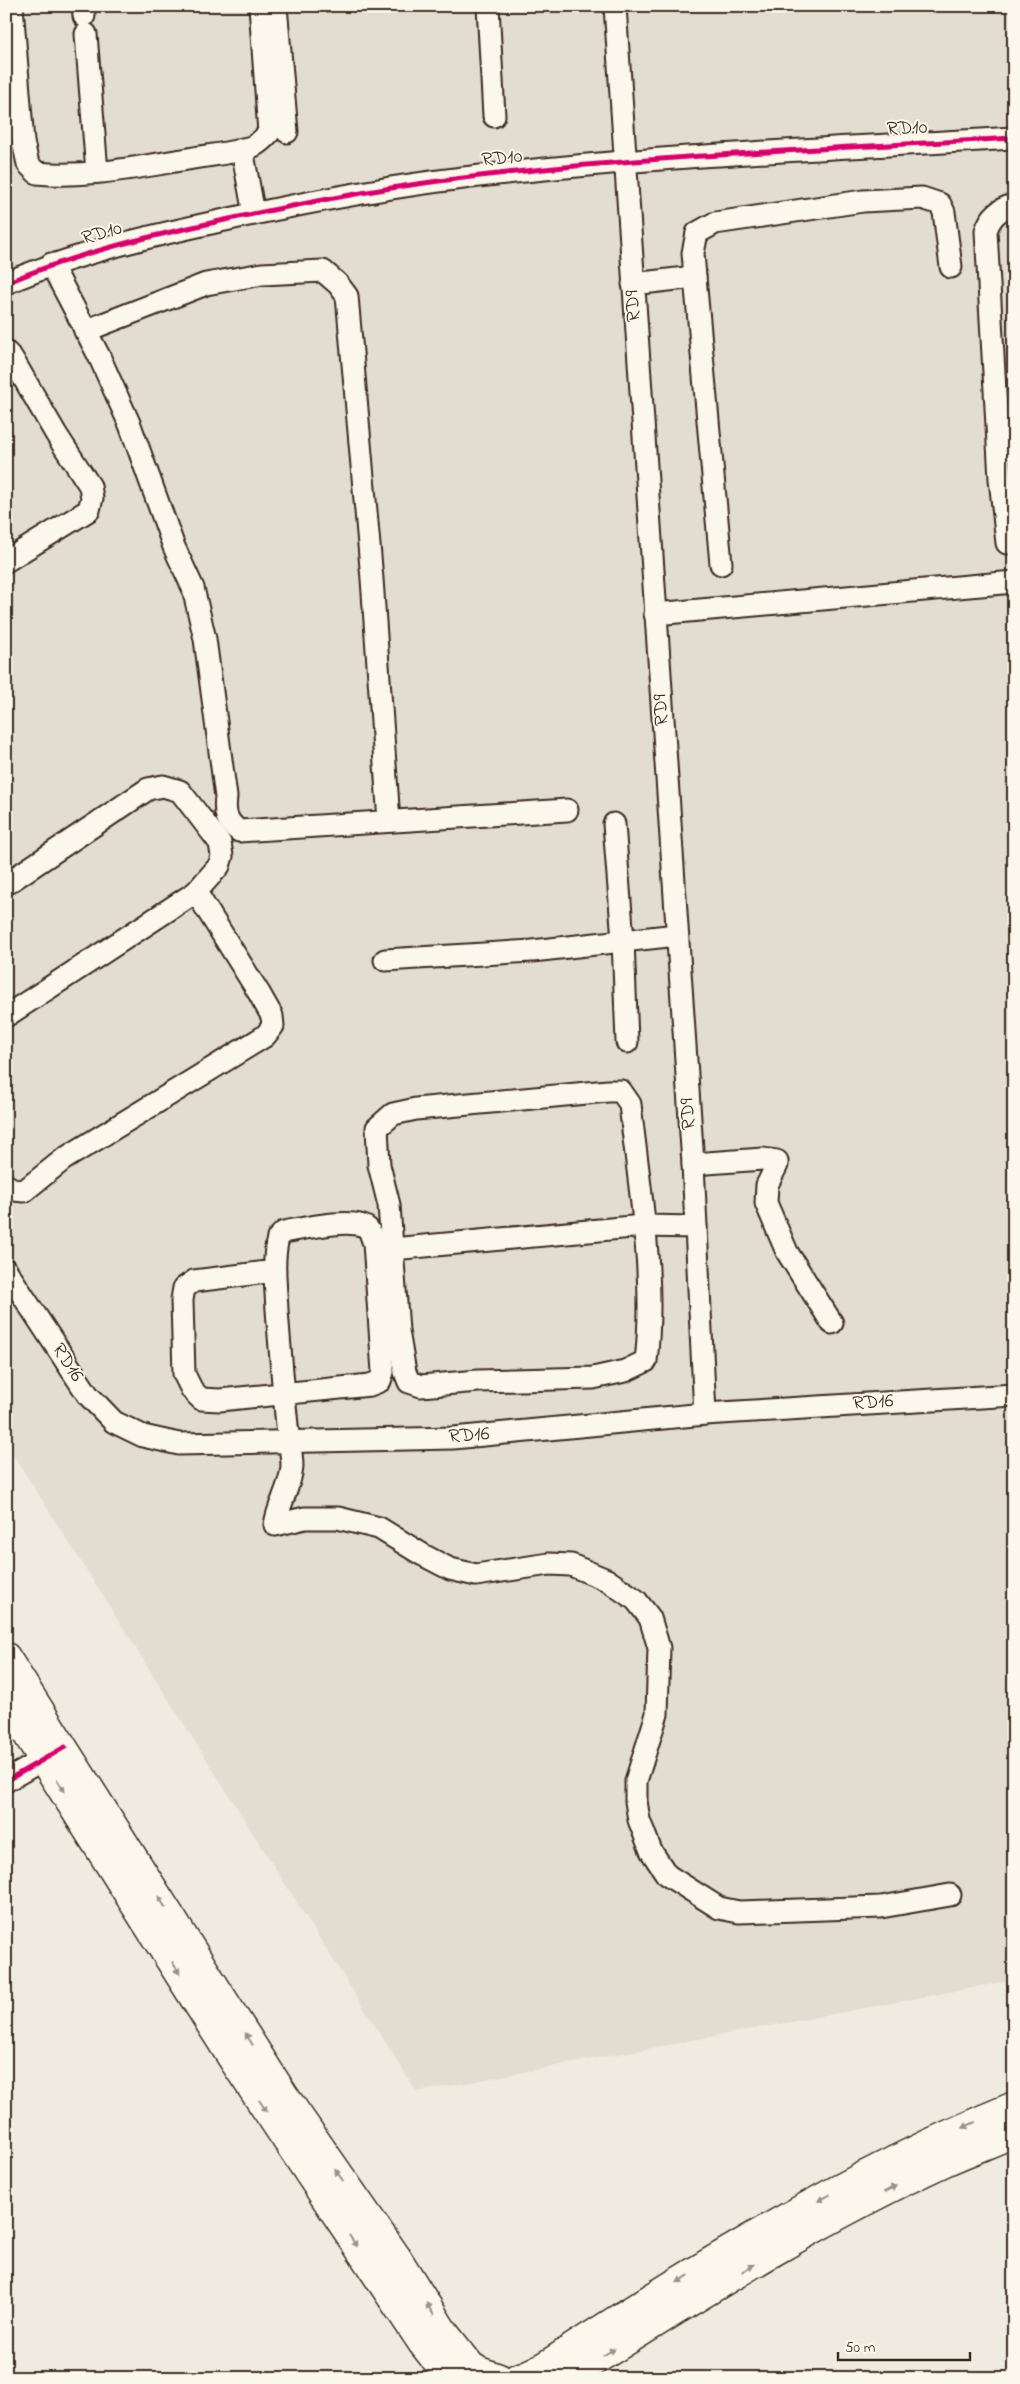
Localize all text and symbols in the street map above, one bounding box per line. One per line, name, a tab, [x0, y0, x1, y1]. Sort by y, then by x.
street label: RD10	[886, 113, 928, 145]
street label: RD10	[480, 142, 524, 176]
street label: RD10	[78, 214, 126, 254]
street label: RD9	[618, 289, 650, 323]
street label: RD9	[646, 693, 678, 727]
street label: RD9	[673, 1097, 705, 1131]
street label: RD16	[44, 1338, 90, 1388]
street label: RD16	[852, 1387, 895, 1419]
street label: RD16	[448, 1420, 491, 1452]
one-way arrow	[56, 1780, 66, 1793]
one-way arrow	[158, 1895, 167, 1908]
one-way arrow	[172, 1961, 181, 1975]
one-way arrow	[244, 2033, 254, 2046]
one-way arrow	[258, 2099, 267, 2112]
one-way arrow	[962, 2122, 976, 2130]
one-way arrow	[334, 2168, 344, 2181]
one-way arrow	[883, 2185, 897, 2193]
one-way arrow	[816, 2194, 831, 2202]
one-way arrow	[348, 2234, 358, 2247]
one-way arrow	[741, 2263, 754, 2272]
one-way arrow	[676, 2274, 689, 2283]
one-way arrow	[425, 2303, 434, 2316]
scale bar	[838, 2329, 970, 2361]
text: 50 m	[845, 2337, 876, 2359]
one-way arrow	[602, 2347, 615, 2357]

